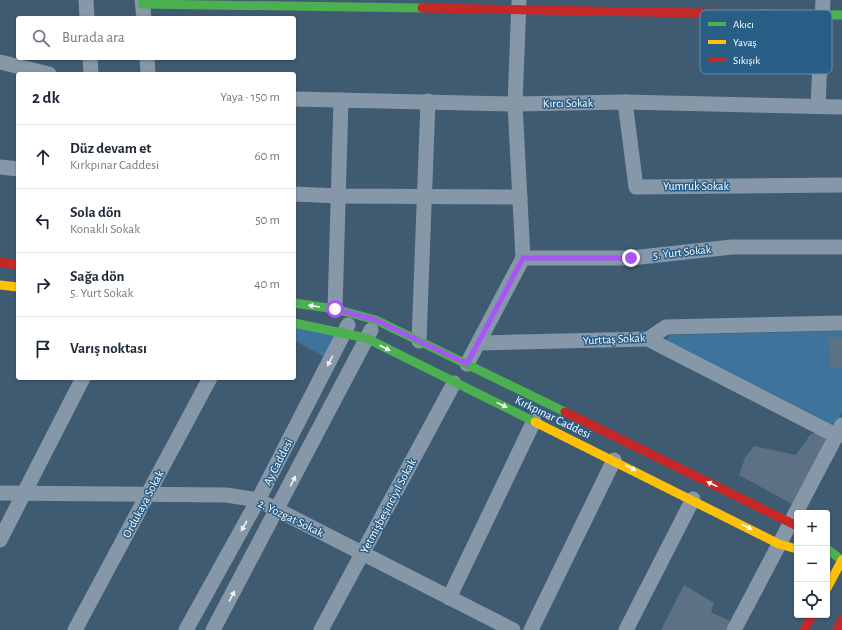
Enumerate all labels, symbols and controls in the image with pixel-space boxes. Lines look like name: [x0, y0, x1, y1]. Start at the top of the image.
legend: [700, 10, 832, 74]
search box: [16, 16, 296, 60]
text: Akıcı: [733, 19, 754, 30]
icon: search: [30, 27, 52, 49]
text: Burada ara: [62, 30, 125, 45]
text: Yavaş: [733, 37, 757, 48]
text: Sıkışık: [733, 55, 760, 66]
text: 2 dk: [32, 89, 60, 106]
text: Yaya · 150 m: [220, 91, 280, 104]
street label: Kırcı Sokak: [543, 97, 594, 109]
text: Düz devam et: [70, 141, 151, 156]
icon: ahead: [32, 146, 54, 168]
text: 60 m: [254, 150, 280, 163]
text: Kırkpınar Caddesi: [70, 159, 159, 172]
street label: Yumruk Sokak: [663, 180, 730, 192]
text: Sola dön: [70, 205, 121, 220]
icon: left: [32, 210, 54, 232]
text: 50 m: [255, 214, 280, 227]
text: Konaklı Sokak: [70, 223, 140, 236]
street label: 5. Yurt Sokak: [652, 243, 712, 261]
route end: [622, 249, 640, 267]
text: Sağa dön: [70, 269, 124, 284]
icon: right: [32, 274, 54, 296]
text: 40 m: [254, 278, 280, 291]
text: 5. Yurt Sokak: [70, 287, 133, 300]
route start: [326, 300, 344, 318]
one-way arrow: [308, 303, 320, 309]
street label: Yurttaş Sokak: [582, 331, 646, 347]
icon: arrive: [32, 338, 54, 360]
text: Varış noktası: [70, 341, 147, 356]
one-way arrow: [379, 344, 391, 351]
one-way arrow: [327, 355, 333, 366]
street label: Kırkpınar Caddesi: [513, 394, 593, 440]
one-way arrow: [496, 402, 507, 409]
street label: Ay Caddesi: [261, 437, 296, 488]
street label: Yetmişbeşinciyıl Sokak: [358, 456, 419, 556]
one-way arrow: [625, 465, 637, 471]
street label: Ordukaya Sokak: [120, 468, 167, 540]
one-way arrow: [289, 475, 296, 486]
one-way arrow: [707, 481, 718, 487]
street label: 2. Yozgat Sokak: [256, 497, 326, 539]
map controls: [794, 510, 830, 618]
button: +: [794, 510, 830, 546]
one-way arrow: [241, 520, 248, 531]
one-way arrow: [741, 524, 753, 531]
button: −: [794, 546, 830, 582]
button: locate: [794, 582, 830, 618]
one-way arrow: [228, 590, 235, 601]

